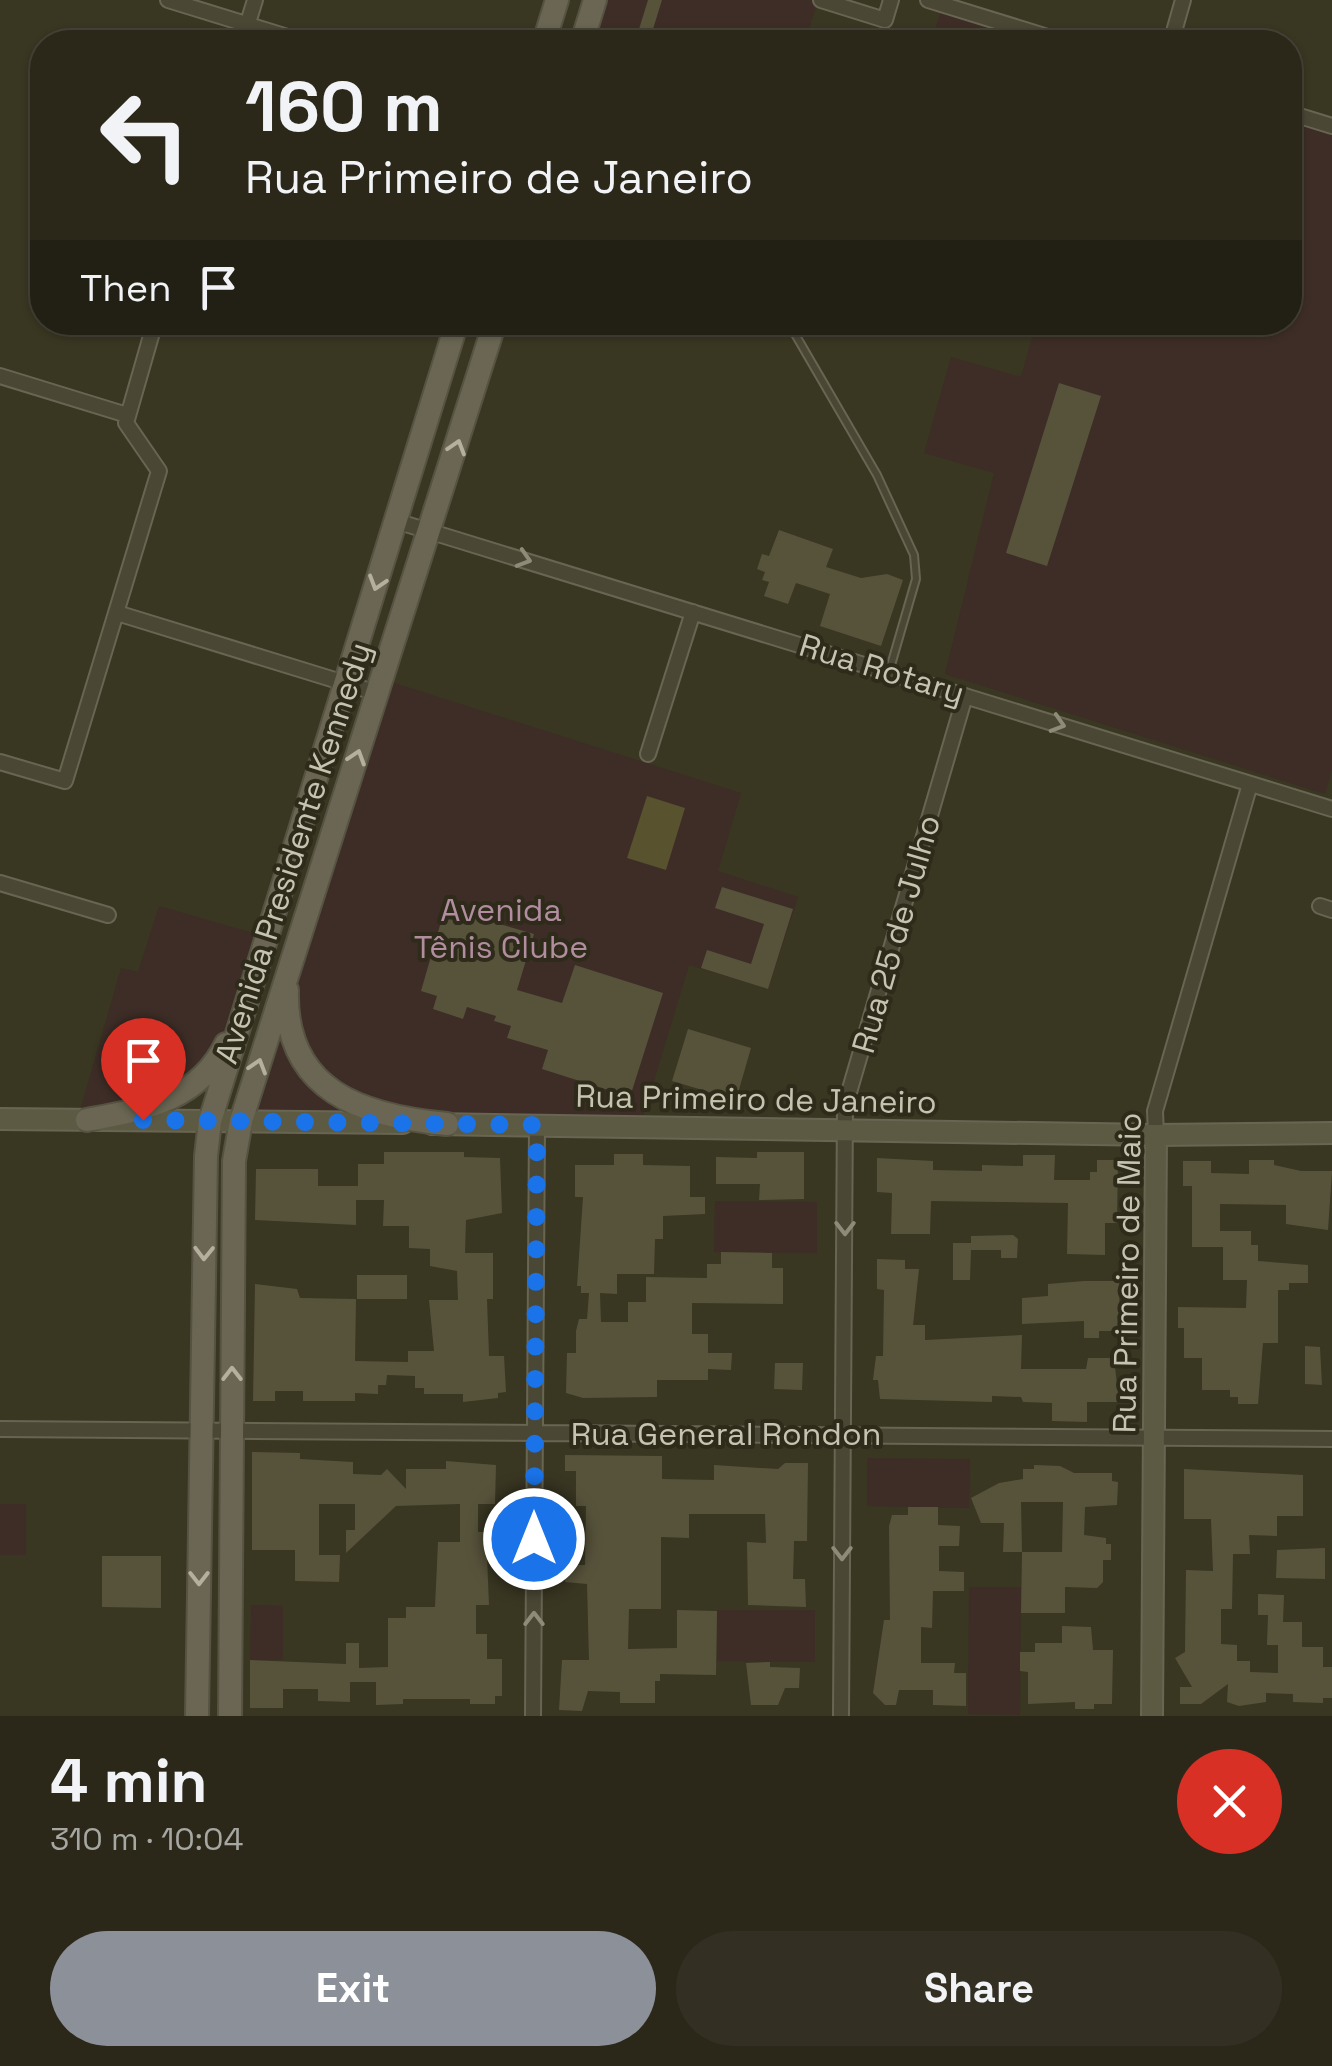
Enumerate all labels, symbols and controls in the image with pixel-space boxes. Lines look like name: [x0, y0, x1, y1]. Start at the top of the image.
text: 160 m: [245, 62, 443, 151]
icon: left: [80, 70, 210, 200]
text: Rua Primeiro de Janeiro: [245, 149, 753, 206]
icon: arrive: [191, 260, 246, 315]
text: Then: [80, 264, 171, 312]
one-way arrow: [445, 440, 465, 457]
one-way arrow: [515, 547, 532, 568]
one-way arrow: [368, 574, 389, 591]
street label: Rua Rotary: [795, 625, 969, 713]
street label: Avenida Presidente Kennedy: [206, 637, 380, 1069]
one-way arrow: [1049, 713, 1066, 733]
one-way arrow: [345, 749, 365, 766]
street label: Rua 25 de Julho: [843, 810, 949, 1058]
park label: Avenida Tênis Clube: [414, 890, 588, 967]
pin: [101, 1018, 186, 1121]
icon: arrive: [116, 1033, 171, 1088]
one-way arrow: [246, 1058, 267, 1075]
street label: Rua Primeiro de Janeiro: [575, 1076, 937, 1122]
street label: Rua Primeiro de Maio: [1104, 1112, 1150, 1434]
one-way arrow: [834, 1220, 856, 1236]
one-way arrow: [193, 1246, 214, 1262]
one-way arrow: [222, 1365, 243, 1381]
street label: Rua General Rondon: [571, 1414, 881, 1454]
position arrow: [482, 1487, 586, 1591]
one-way arrow: [831, 1546, 853, 1561]
one-way arrow: [188, 1571, 209, 1587]
one-way arrow: [523, 1610, 545, 1626]
text: 4 min: [50, 1743, 208, 1820]
button: close: [1177, 1749, 1282, 1854]
text: 310 m · 10:04: [50, 1819, 243, 1859]
button: Exit: [50, 1931, 656, 2046]
button: Share: [676, 1931, 1282, 2046]

